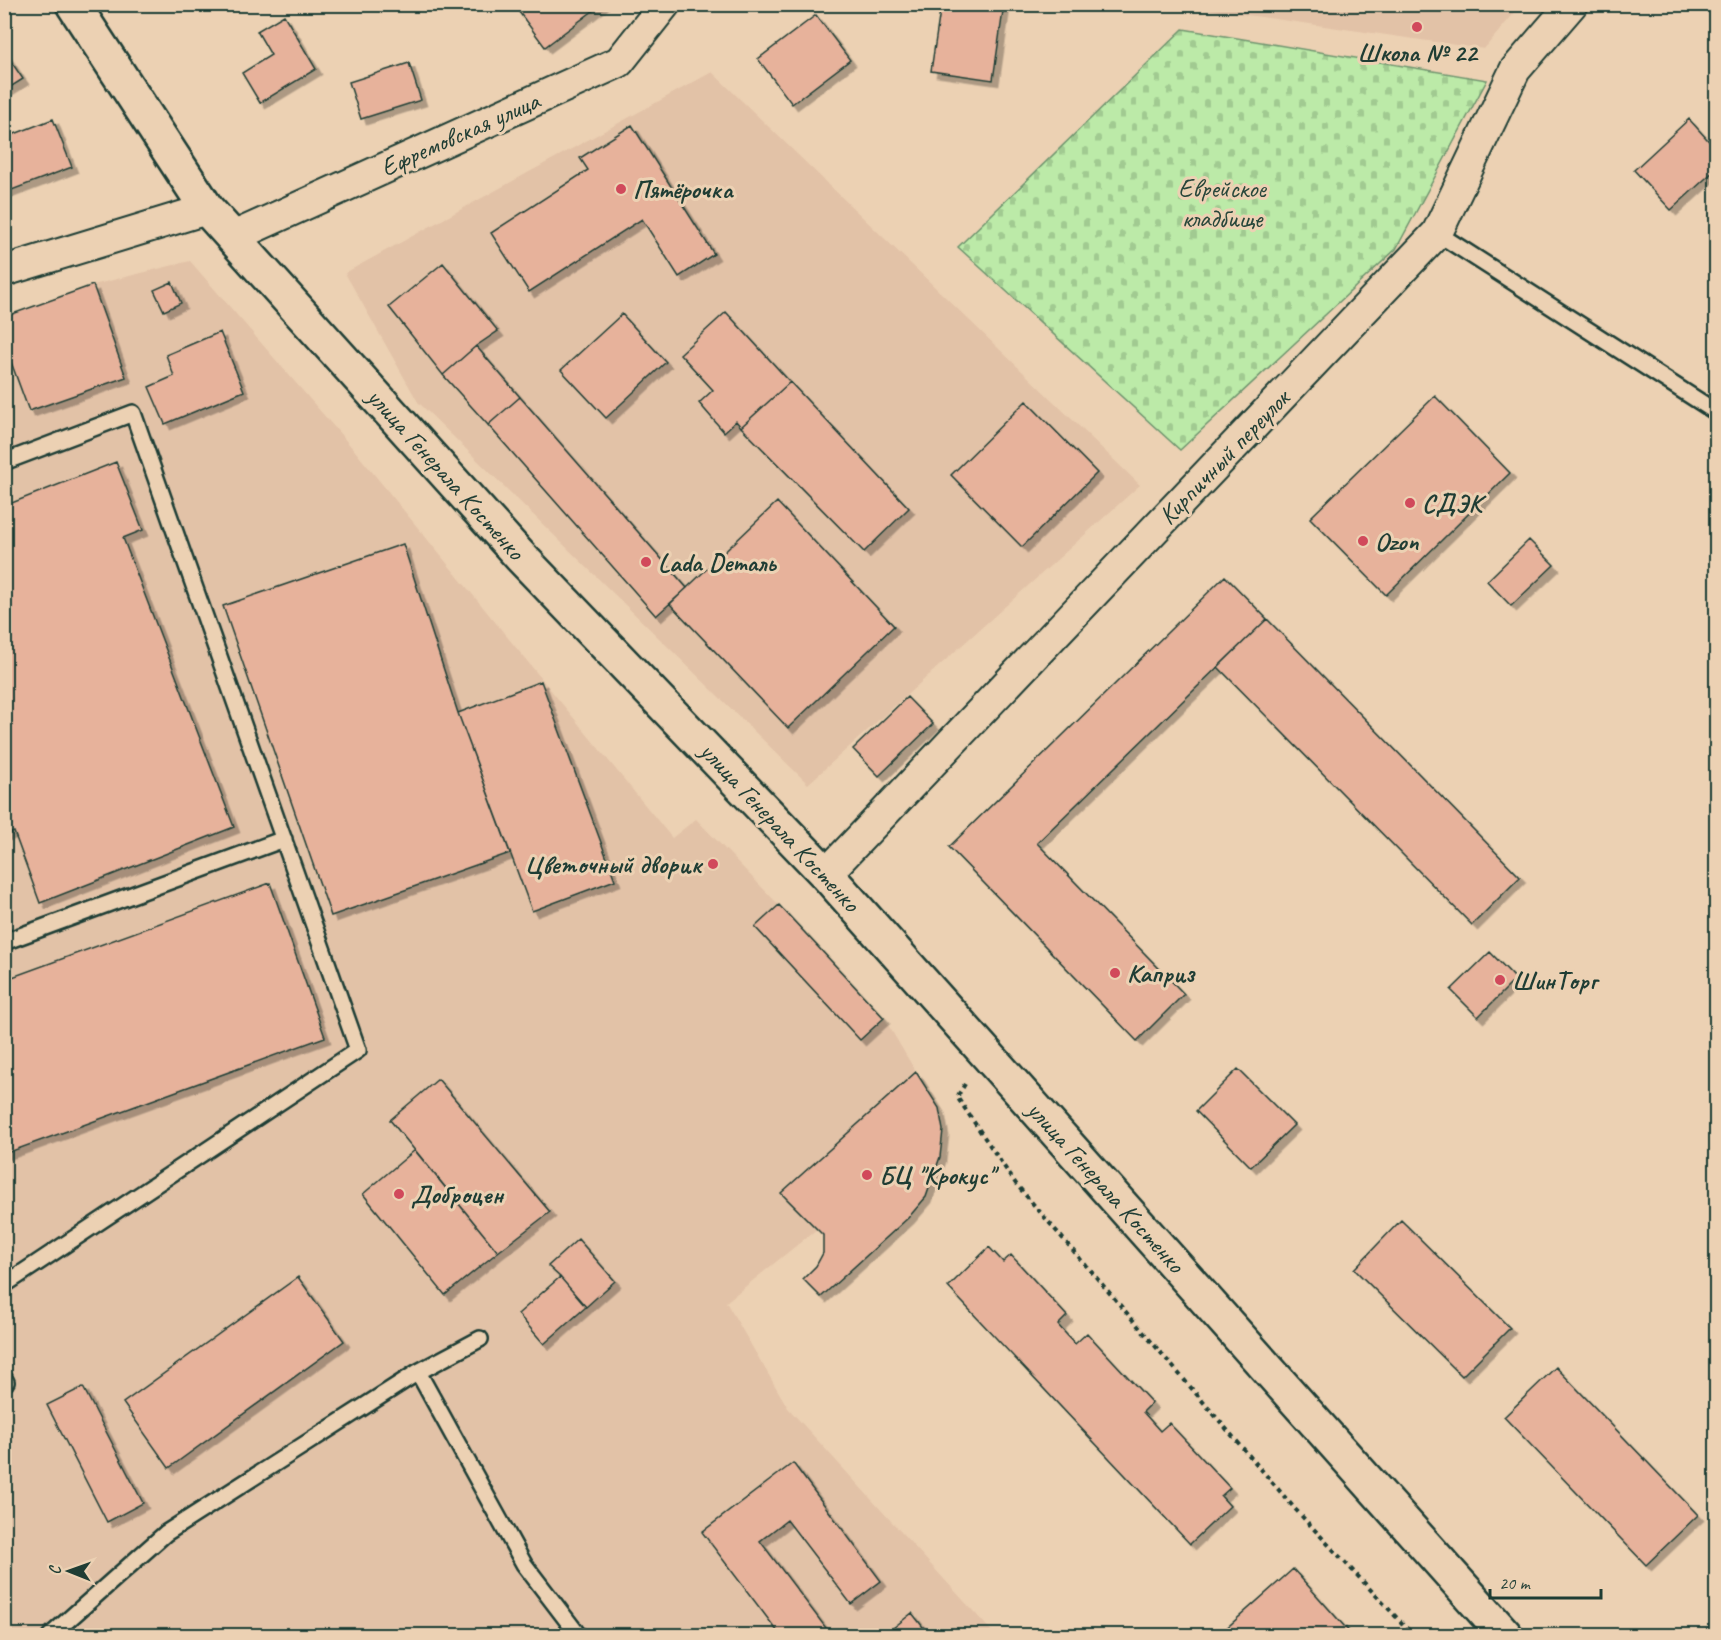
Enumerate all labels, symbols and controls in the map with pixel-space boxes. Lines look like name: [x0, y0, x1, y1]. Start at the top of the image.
marker: Школа № 22: [1410, 20, 1424, 34]
place label: Школа № 22: [1357, 36, 1479, 69]
street label: Ефремовская улица: [375, 84, 546, 184]
park label: Еврейское кладбище: [1178, 172, 1267, 235]
place label: Пятёрочка: [633, 173, 734, 206]
marker: Пятёрочка: [614, 182, 628, 196]
street label: улица Генерала Костенко: [359, 379, 533, 568]
street label: Кирпичный переулок: [1151, 381, 1298, 531]
place label: СДЭК: [1422, 487, 1487, 520]
marker: СДЭК: [1403, 496, 1417, 510]
place label: Ozon: [1375, 525, 1420, 558]
marker: Ozon: [1356, 534, 1370, 548]
place label: Lada Dеталь: [658, 546, 778, 579]
marker: Lada Dеталь: [639, 555, 653, 569]
street label: улица Генерала Костенко: [691, 734, 869, 920]
place label: Цветочный дворик: [525, 848, 704, 881]
marker: Цветочный дворик: [706, 857, 720, 871]
place label: Каприз: [1127, 957, 1196, 990]
place label: ШинТорг: [1512, 964, 1600, 997]
marker: Каприз: [1108, 966, 1122, 980]
marker: ШинТорг: [1493, 973, 1507, 987]
street label: улица Генерала Костенко: [1019, 1092, 1193, 1281]
place label: БЦ "Крокус": [879, 1159, 1000, 1192]
marker: БЦ "Крокус": [860, 1168, 874, 1182]
place label: Доброцен: [411, 1178, 505, 1211]
marker: Доброцен: [392, 1187, 406, 1201]
north arrow: [39, 1541, 99, 1601]
scale bar: [1490, 1562, 1601, 1600]
text: С: [45, 1565, 65, 1575]
text: 20 m: [1499, 1572, 1532, 1594]

